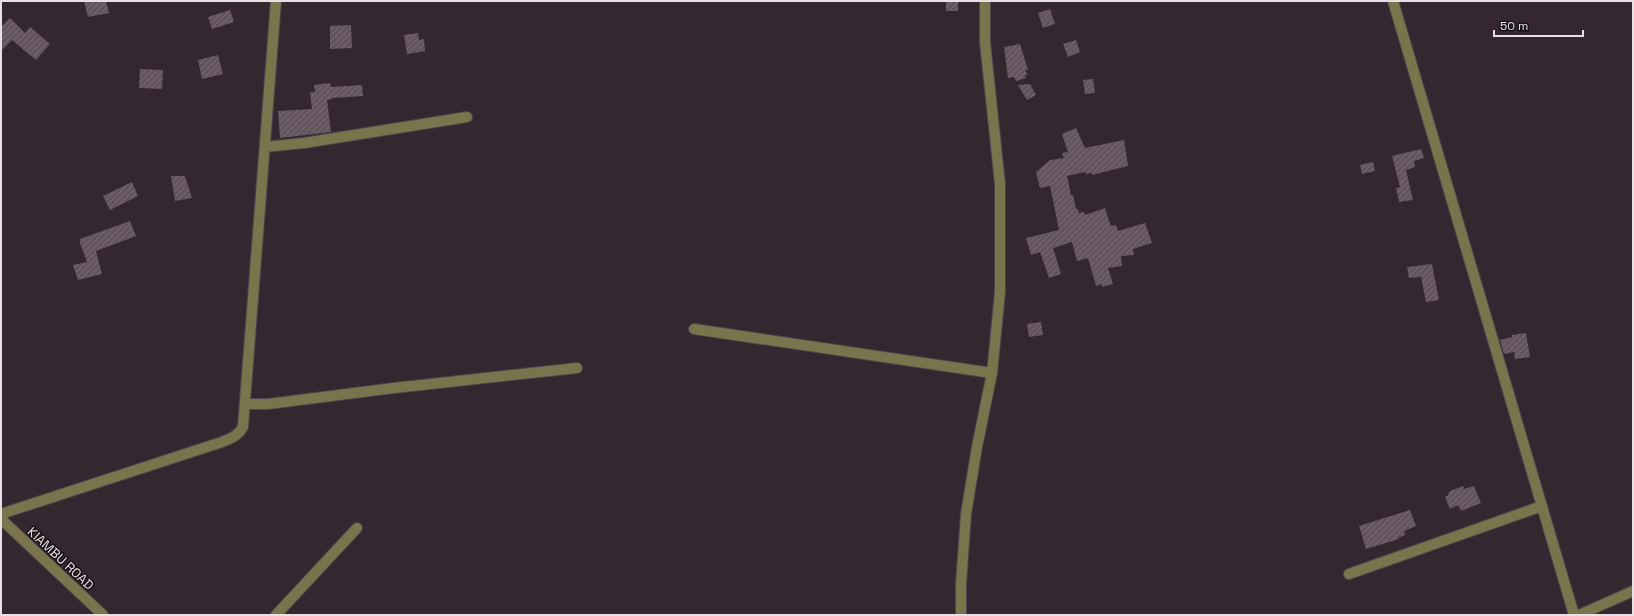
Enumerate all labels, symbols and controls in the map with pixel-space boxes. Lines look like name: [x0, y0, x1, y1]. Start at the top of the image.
scale bar: [1494, 12, 1583, 38]
text: 50 m: [1500, 18, 1528, 34]
street label: KIAMBU ROAD: [24, 523, 97, 593]

